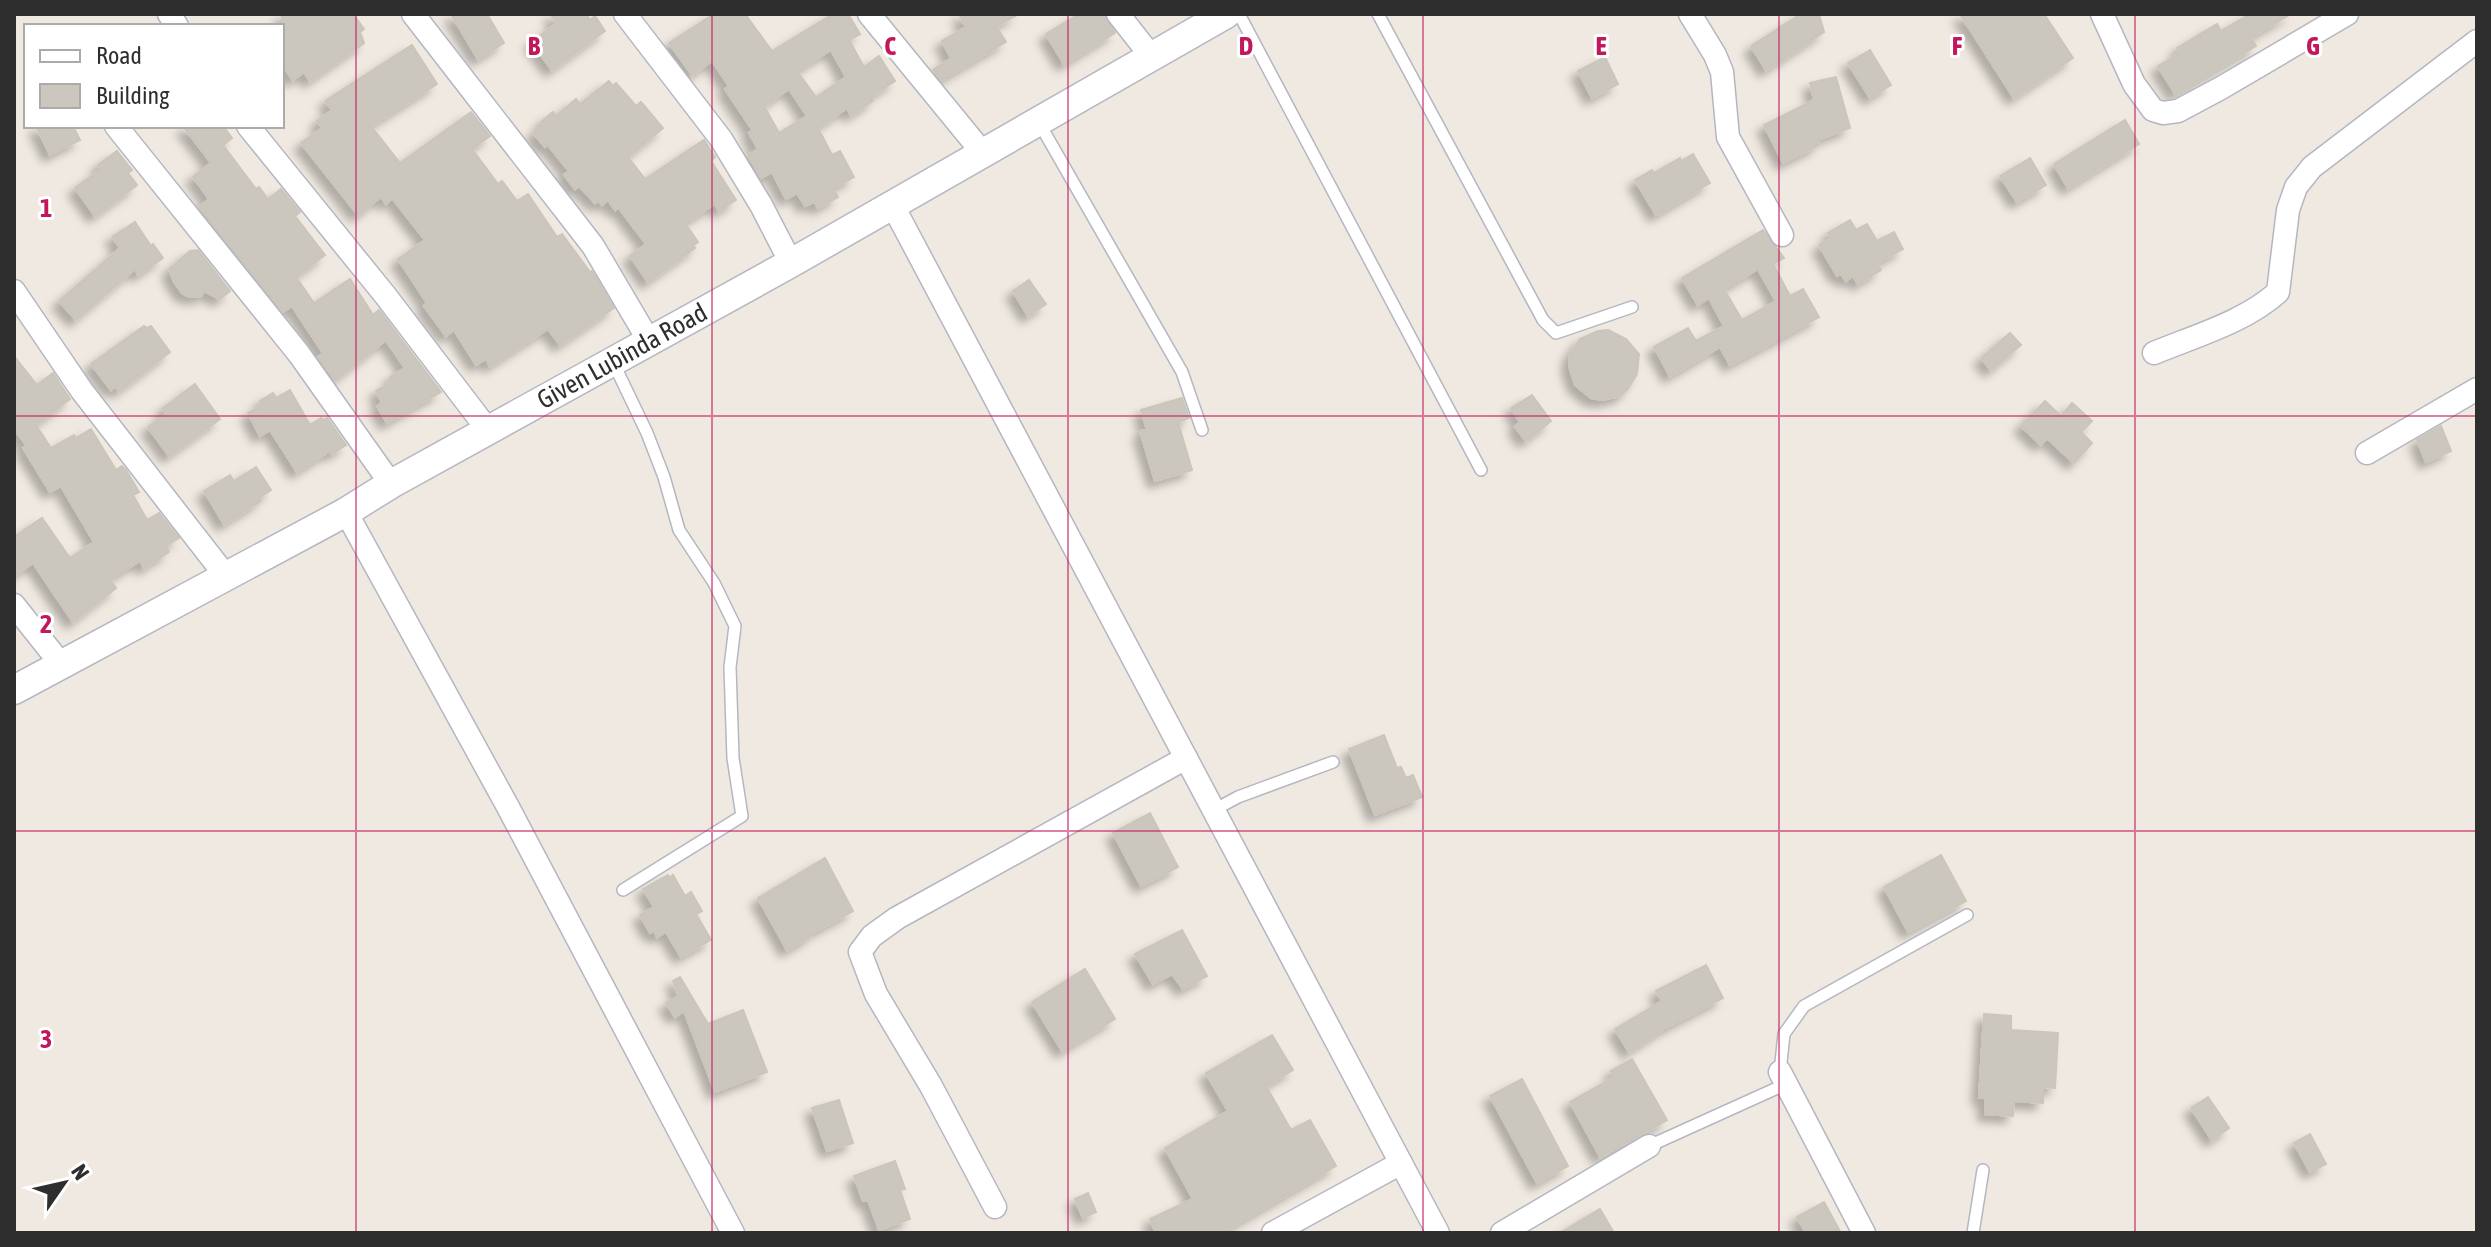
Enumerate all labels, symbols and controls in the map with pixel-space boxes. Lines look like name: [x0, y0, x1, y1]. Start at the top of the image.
legend: [24, 24, 284, 128]
text: B: [528, 31, 541, 61]
text: C: [884, 31, 896, 61]
text: D: [1239, 31, 1253, 61]
text: E: [1595, 31, 1607, 61]
text: F: [1952, 31, 1963, 61]
text: G: [2306, 31, 2320, 61]
text: Road: [96, 42, 142, 69]
text: Building: [96, 82, 170, 109]
text: 1: [40, 193, 52, 223]
street label: Given Lubinda Road: [532, 297, 712, 415]
text: 2: [40, 609, 52, 639]
text: 3: [40, 1024, 52, 1054]
north arrow: [24, 1143, 104, 1223]
text: N: [66, 1159, 95, 1184]

